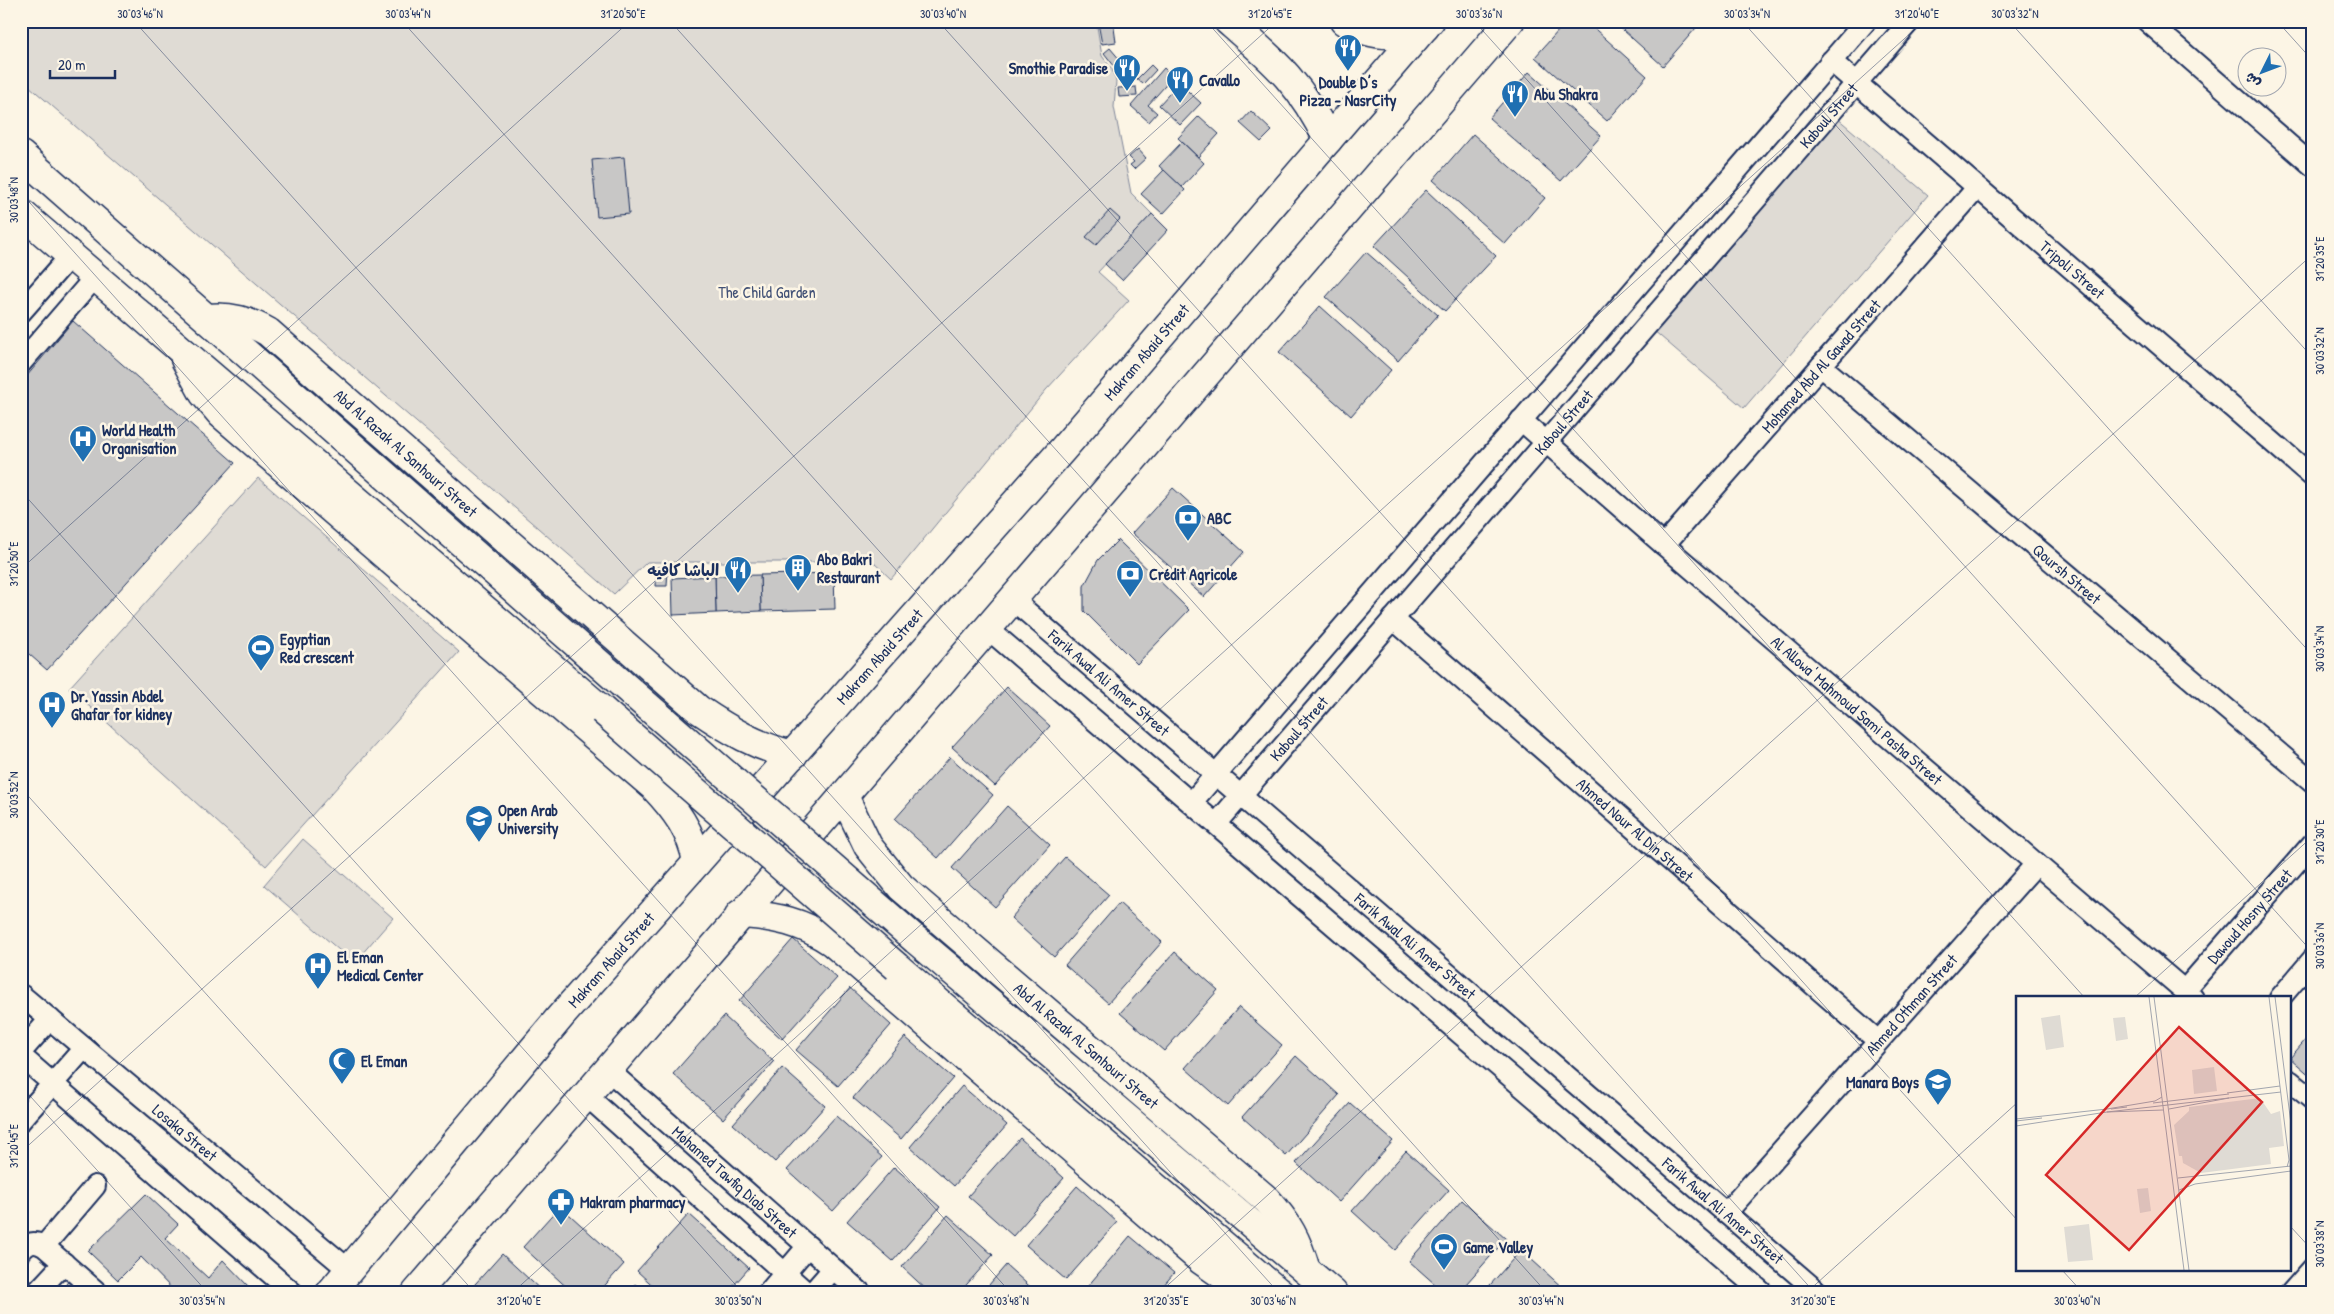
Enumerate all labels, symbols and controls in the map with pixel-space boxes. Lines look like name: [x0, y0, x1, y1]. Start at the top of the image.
text: 30°03'46"N: [117, 5, 163, 22]
text: 30°03'44"N: [385, 5, 431, 22]
text: 31°20'50"E: [601, 5, 646, 22]
text: 30°03'40"N: [920, 5, 966, 22]
text: 31°20'45"E: [1248, 5, 1293, 22]
text: 30°03'36"N: [1456, 5, 1502, 22]
text: 30°03'34"N: [1724, 5, 1770, 22]
text: 31°20'40"E: [1895, 5, 1940, 22]
text: 30°03'32"N: [1991, 5, 2039, 22]
restaurant icon: Double D’s Pizza - NasrCity: [1333, 33, 1363, 72]
scale bar: [50, 48, 115, 80]
north arrow: [2236, 48, 2286, 98]
restaurant icon: Smothie Paradise: [1112, 53, 1142, 92]
text: 20 m: [58, 54, 85, 75]
place label: Smothie Paradise: [1009, 57, 1109, 79]
restaurant icon: Cavallo: [1165, 65, 1195, 104]
place label: Cavallo: [1199, 69, 1241, 91]
text: ش: [2240, 69, 2264, 93]
place label: Double D’s Pizza - NasrCity: [1300, 71, 1397, 112]
street label: Kaboul Street: [1794, 78, 1863, 153]
restaurant icon: Abu Shakra: [1500, 79, 1530, 118]
place label: Abu Shakra: [1534, 83, 1599, 105]
text: 30°03'48"N: [5, 177, 22, 223]
street label: Tripoli Street: [2035, 235, 2110, 304]
text: 31°20'35"E: [2311, 236, 2328, 281]
park label: The Child Garden: [718, 281, 816, 303]
street label: Mohamed Abd Al Gawad Street: [1756, 294, 1886, 438]
street label: Makram Abaid Street: [1099, 298, 1194, 405]
text: 30°03'32"N: [2311, 327, 2328, 375]
street label: Abd Al Razak Al Sanhouri Street: [329, 384, 483, 522]
street label: Kaboul Street: [1529, 384, 1598, 459]
place label: World Health Organisation: [102, 419, 176, 460]
hospital icon: World Health Organisation: [68, 424, 98, 463]
bank icon: ABC: [1173, 503, 1203, 542]
place label: ABC: [1207, 507, 1232, 529]
street label: Qoursh Street: [2028, 539, 2106, 610]
text: 31°20'50"E: [5, 541, 22, 586]
place label: Abo Bakri Restaurant: [817, 548, 881, 588]
building icon: Abo Bakri Restaurant: [783, 553, 813, 592]
restaurant icon: الباشا كافيه: [723, 555, 753, 594]
place label: الباشا كافيه: [647, 559, 719, 581]
bank icon: Crédit Agricole: [1115, 559, 1145, 598]
place label: Crédit Agricole: [1149, 563, 1238, 586]
street label: Makram Abaid Street: [831, 603, 928, 709]
street label: Farik Awal Ali Amer Street: [1043, 623, 1175, 741]
text: 30°03'34"N: [2311, 626, 2328, 672]
place label: Egyptian Red crescent: [280, 628, 354, 668]
street label: Al Allowa' Mahmoud Sami Pasha Street: [1767, 631, 1948, 790]
sports icon: Egyptian Red crescent: [246, 633, 276, 672]
place label: Dr. Yassin Abdel Ghafar for kidney: [71, 685, 173, 726]
hospital icon: Dr. Yassin Abdel Ghafar for kidney: [37, 690, 67, 729]
street label: Kaboul Street: [1264, 691, 1333, 766]
text: 30°03'52"N: [5, 772, 22, 818]
street label: Ahmed Nour Al Din Street: [1572, 773, 1699, 887]
place label: Open Arab University: [498, 799, 559, 840]
school or university icon: Open Arab University: [464, 804, 494, 843]
text: 31°20'30"E: [2311, 819, 2328, 865]
street label: Dawoud Hosny Street: [2202, 864, 2297, 968]
street label: Farik Awal Ali Amer Street: [1349, 887, 1481, 1005]
street label: Makram Abaid Street: [563, 907, 660, 1012]
text: 30°03'36"N: [2311, 923, 2328, 969]
place label: El Eman Medical Center: [337, 946, 424, 986]
street label: Ahmed Othman Street: [1860, 949, 1962, 1060]
hospital icon: El Eman Medical Center: [303, 951, 333, 990]
street label: Abd Al Razak Al Sanhouri Street: [1009, 977, 1164, 1114]
inset map: [2016, 996, 2292, 1272]
mosque icon: El Eman: [327, 1046, 357, 1085]
place label: El Eman: [361, 1050, 407, 1072]
school or university icon: Manara Boys: [1923, 1067, 1953, 1106]
place label: Manara Boys: [1846, 1071, 1920, 1094]
street label: Losaka Street: [148, 1099, 223, 1167]
street label: Mohamed Tawfiq Diab Street: [667, 1121, 802, 1243]
text: 31°20'45"E: [5, 1123, 22, 1168]
street label: Farik Awal Ali Amer Street: [1657, 1152, 1789, 1269]
pharmacy icon: Makram pharmacy: [546, 1187, 576, 1226]
place label: Makram pharmacy: [580, 1191, 686, 1214]
text: 30°03'38"N: [2311, 1221, 2328, 1267]
sports icon: Game Valley: [1429, 1232, 1459, 1271]
place label: Game Valley: [1463, 1236, 1533, 1259]
text: 30°03'54"N: [179, 1292, 225, 1309]
text: 31°20'40"E: [497, 1292, 542, 1309]
text: 30°03'50"N: [715, 1292, 761, 1309]
text: 30°03'48"N: [983, 1292, 1029, 1309]
text: 31°20'35"E: [1144, 1292, 1189, 1309]
text: 30°03'46"N: [1250, 1292, 1296, 1309]
text: 30°03'44"N: [1518, 1292, 1564, 1309]
text: 31°20'30"E: [1790, 1292, 1836, 1309]
text: 30°03'40"N: [2054, 1292, 2100, 1309]

